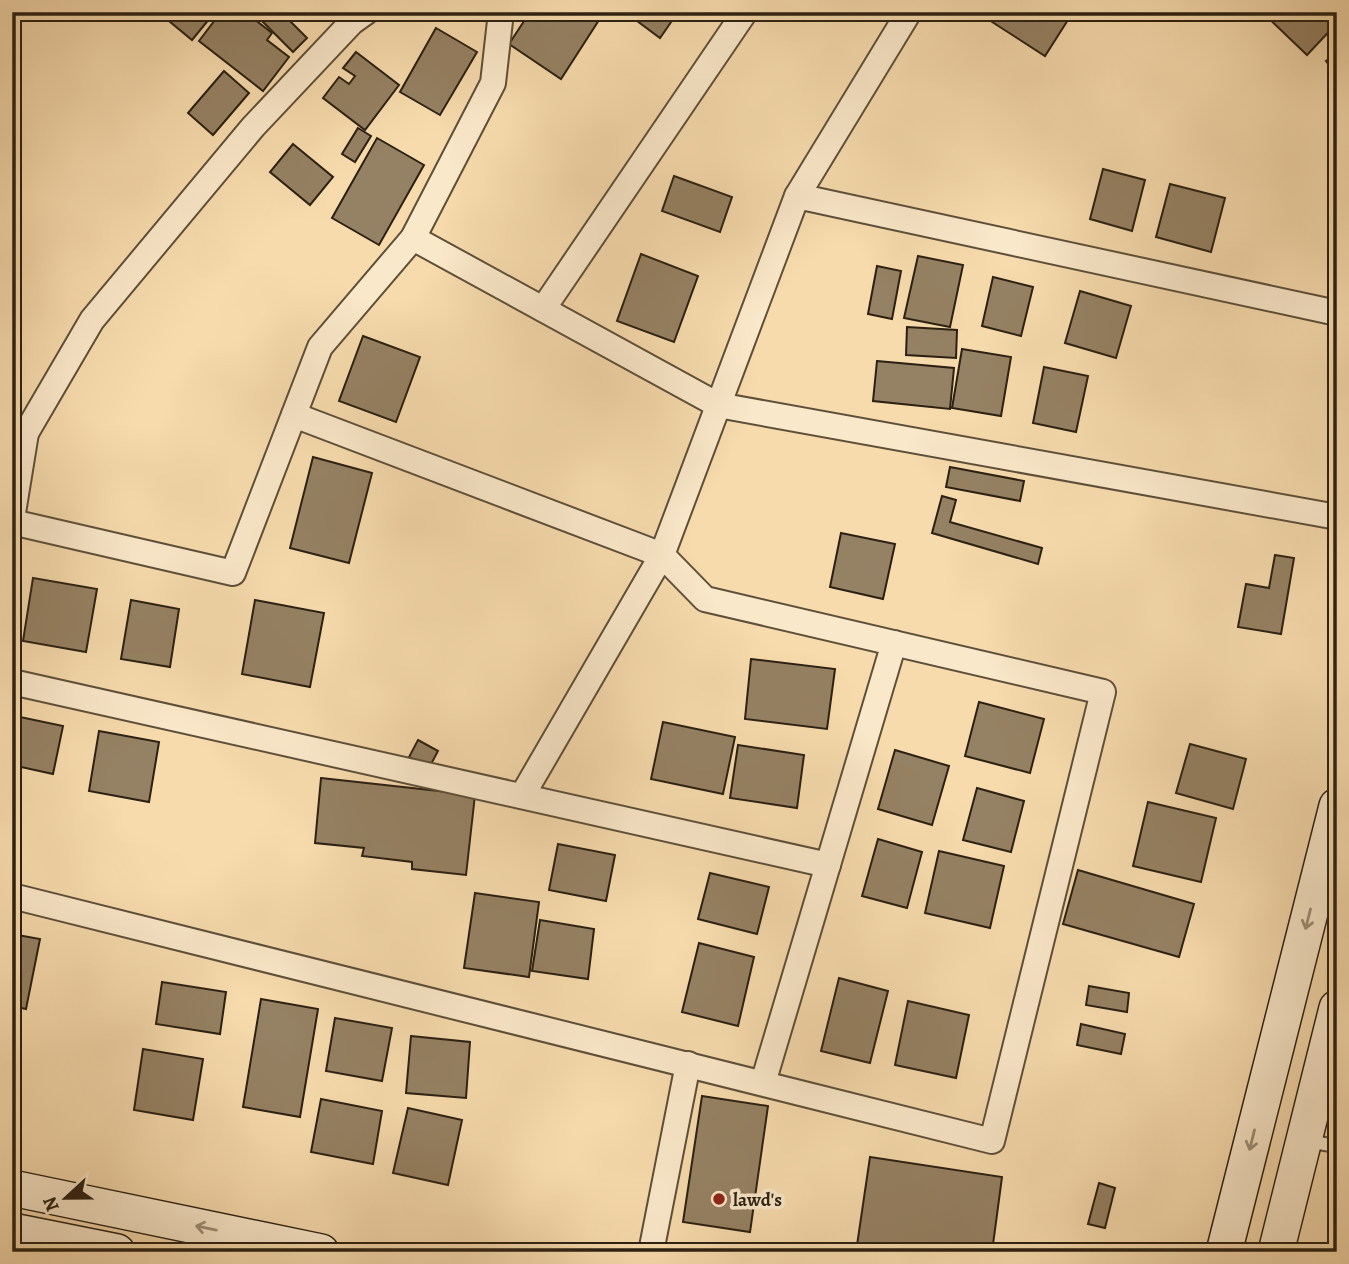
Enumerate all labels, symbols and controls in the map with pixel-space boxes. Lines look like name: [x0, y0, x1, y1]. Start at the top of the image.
one-way arrow: [1301, 907, 1314, 930]
one-way arrow: [1245, 1128, 1258, 1151]
north arrow: [32, 1162, 102, 1232]
place label: lawd's: [733, 1187, 782, 1213]
marker: lawd's: [711, 1191, 727, 1207]
text: N: [36, 1193, 66, 1215]
one-way arrow: [195, 1221, 218, 1235]

